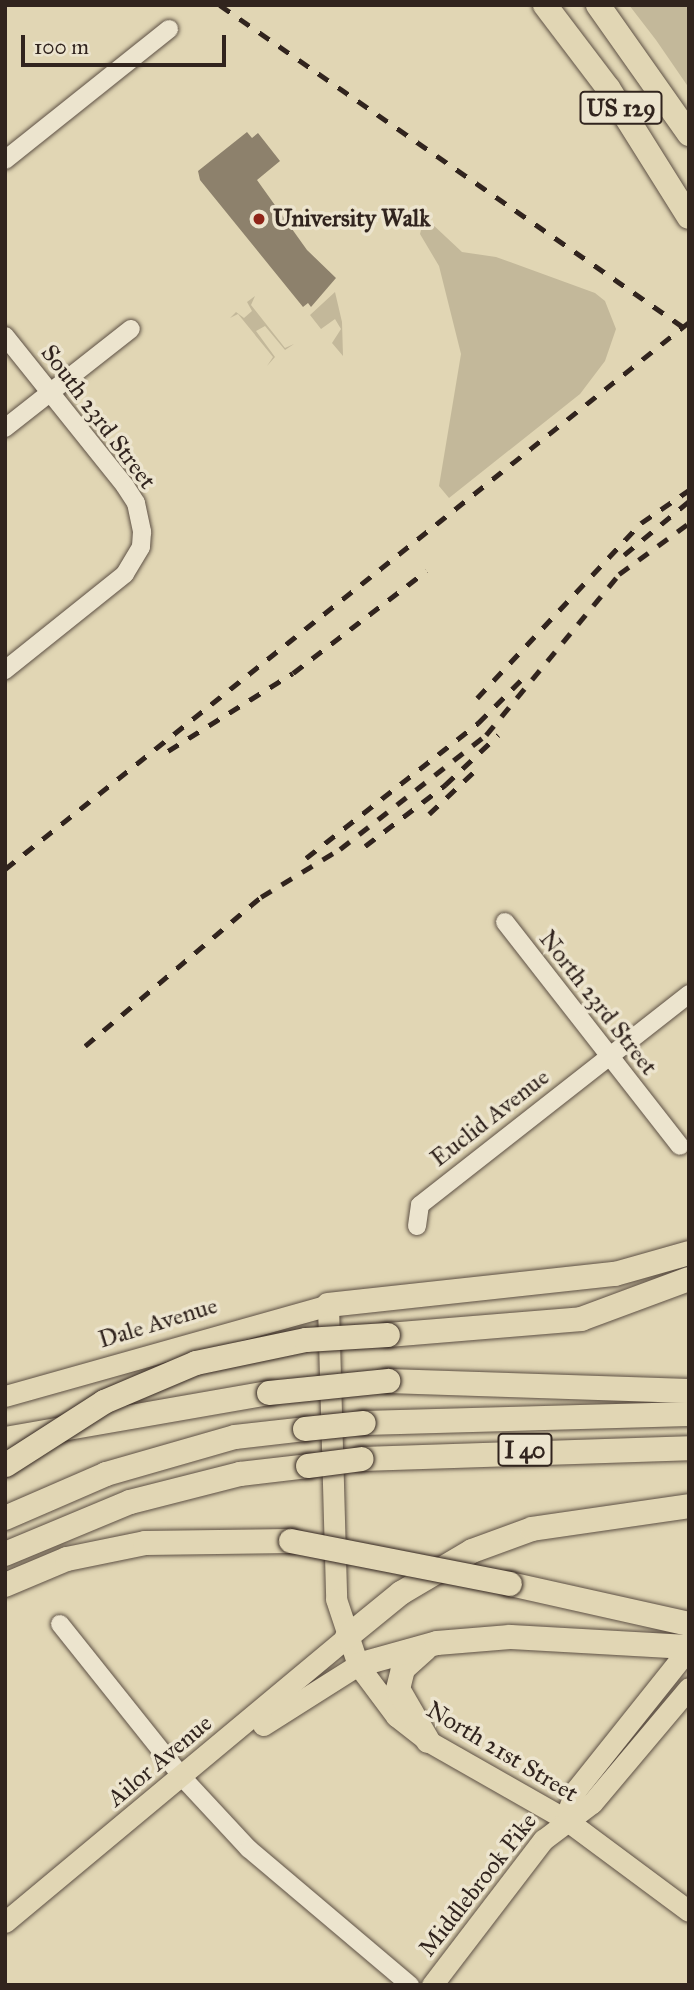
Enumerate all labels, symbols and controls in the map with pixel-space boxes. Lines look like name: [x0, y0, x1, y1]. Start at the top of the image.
scale bar: [24, 21, 229, 65]
text: 100 m: [34, 34, 89, 60]
road number: US 129: [579, 88, 663, 128]
place label: University Walk: [273, 205, 430, 233]
marker: University Walk: [251, 211, 267, 227]
street label: South 23rd Street: [34, 339, 162, 495]
street label: North 23rd Street: [533, 925, 663, 1081]
street label: Euclid Avenue: [425, 1063, 555, 1173]
street label: Dale Avenue: [95, 1291, 221, 1355]
road number: I 40: [497, 1430, 553, 1470]
street label: North 21st Street: [421, 1695, 583, 1809]
street label: Ailor Avenue: [102, 1709, 218, 1813]
street label: Middlebrook Pike: [413, 1808, 543, 1962]

